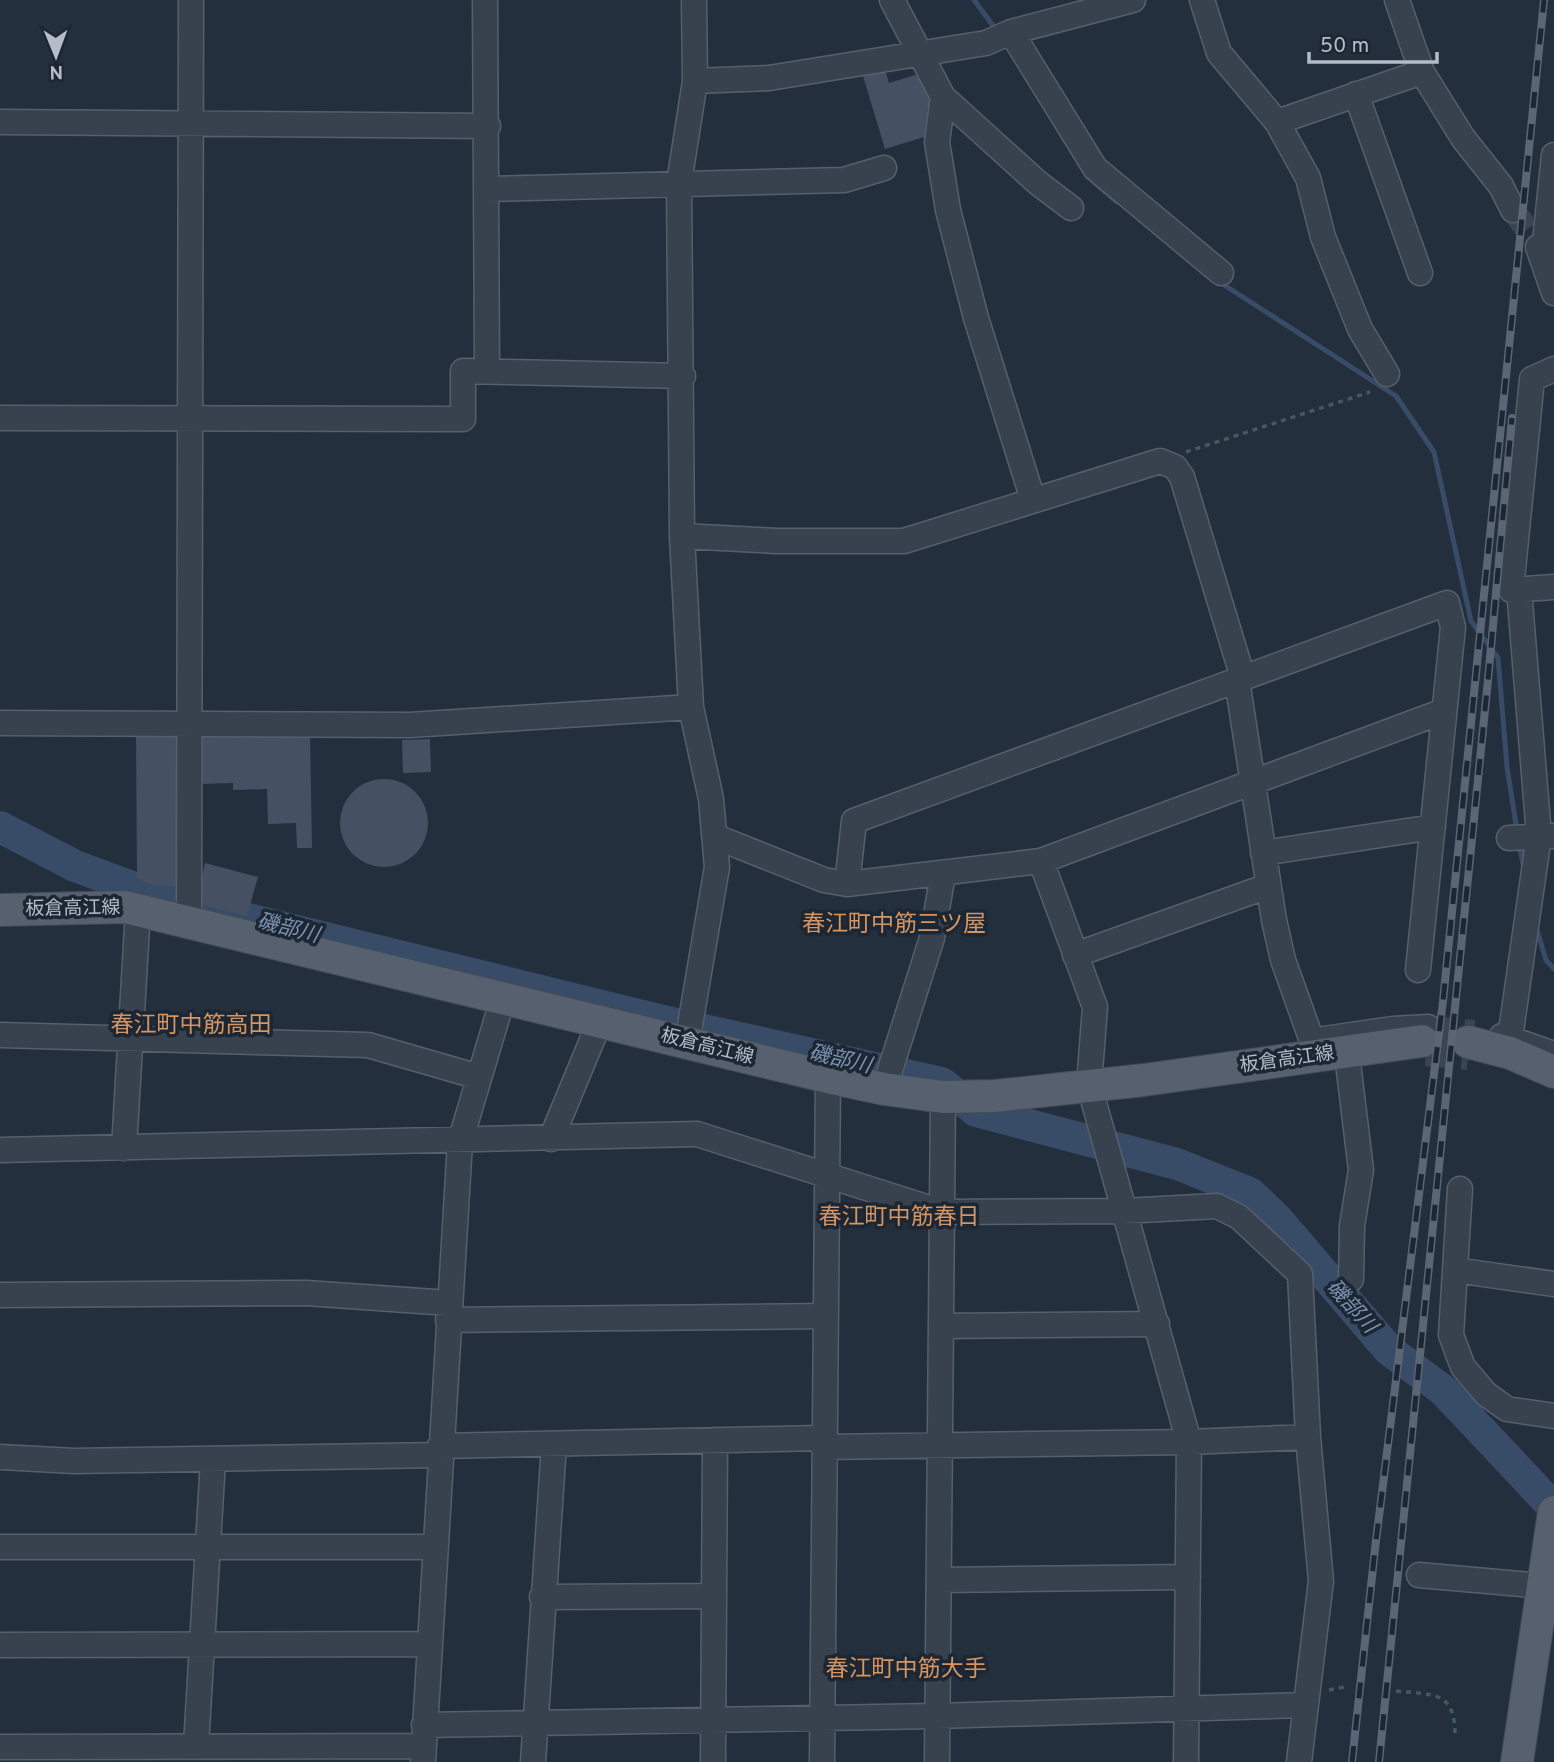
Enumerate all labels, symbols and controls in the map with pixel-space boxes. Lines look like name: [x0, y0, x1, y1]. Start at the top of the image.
north arrow: [21, 21, 91, 91]
scale bar: [1309, 21, 1437, 65]
text: 50 m: [1320, 33, 1369, 60]
text: N: [49, 59, 63, 83]
street label: 板倉高江線: [25, 896, 121, 922]
water label: 磯部川: [254, 908, 324, 950]
district label: 春江町中筋三ツ屋: [802, 911, 986, 940]
district label: 春江町中筋高田: [111, 1012, 272, 1041]
street label: 板倉高江線: [658, 1024, 756, 1070]
water label: 磯部川: [806, 1040, 876, 1081]
street label: 板倉高江線: [1238, 1042, 1336, 1078]
district label: 春江町中筋春日: [819, 1204, 980, 1233]
water label: 磯部川: [1320, 1275, 1383, 1341]
district label: 春江町中筋大手: [826, 1656, 987, 1685]

